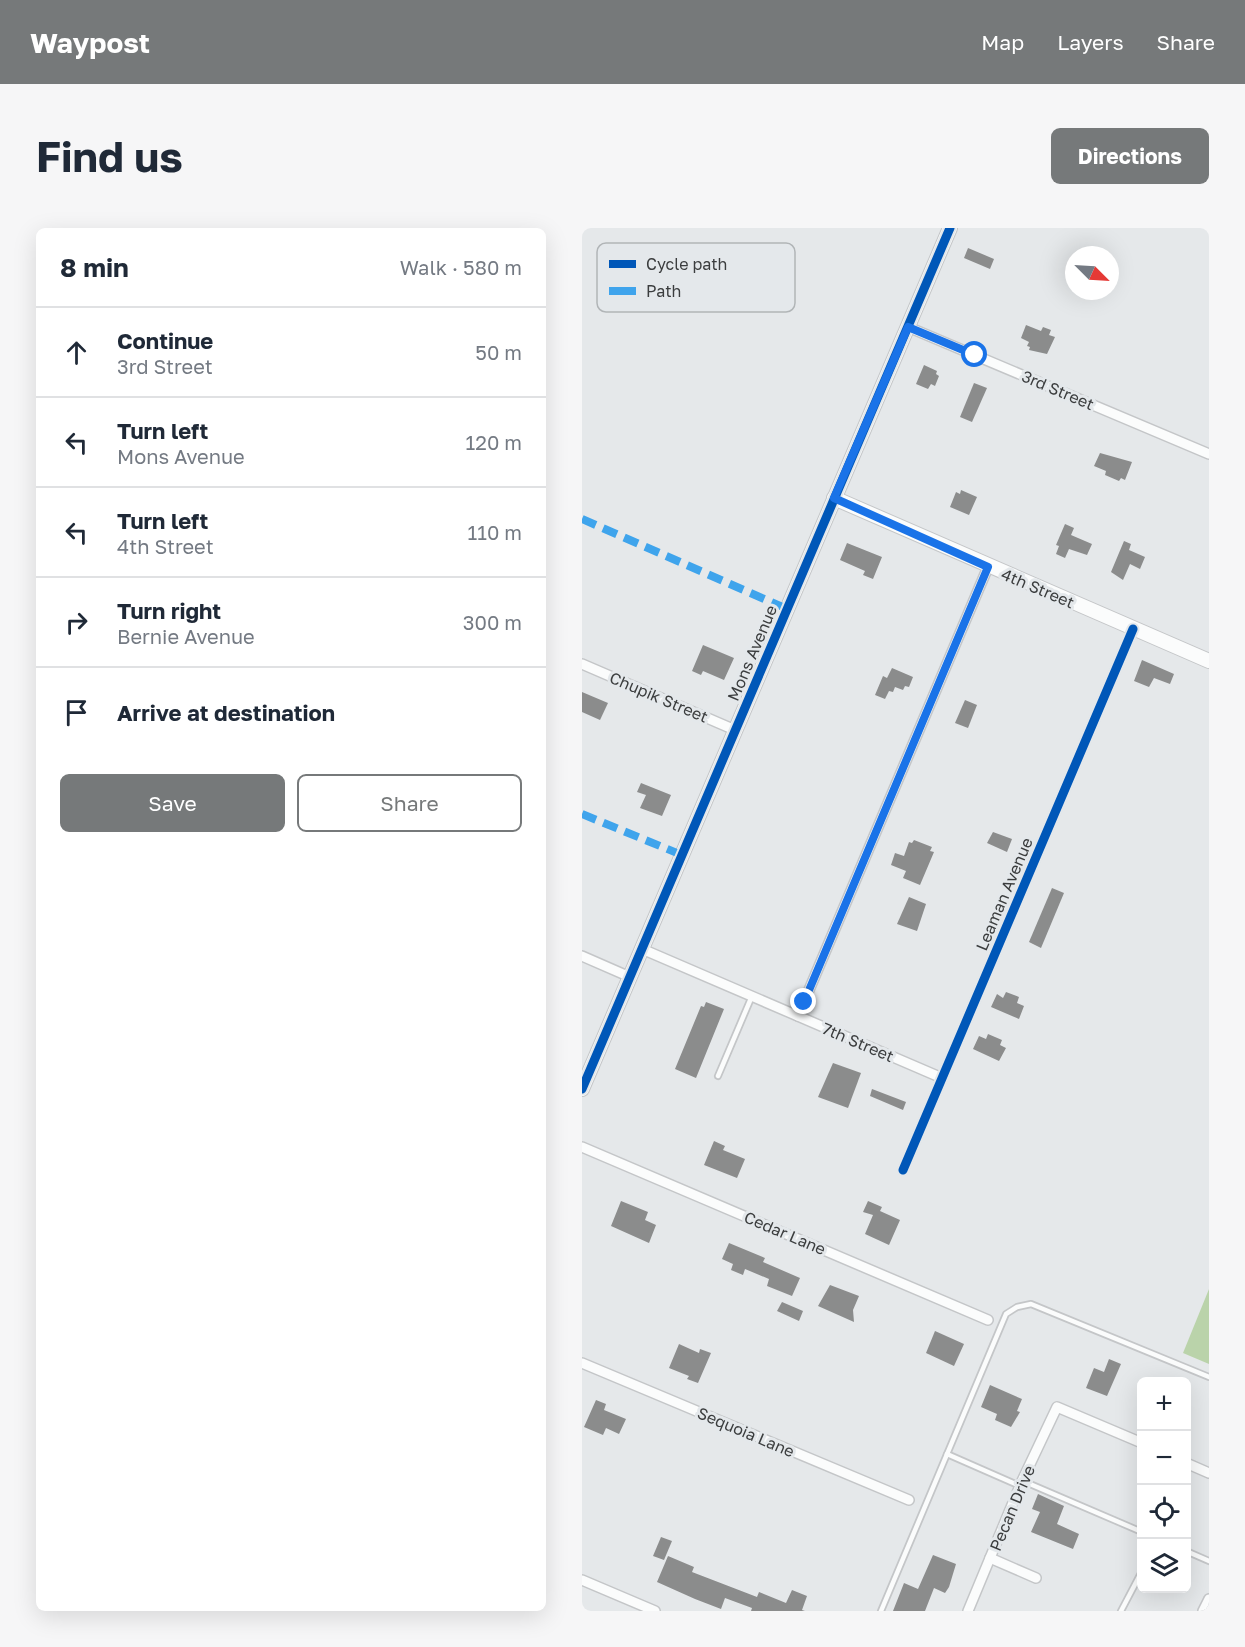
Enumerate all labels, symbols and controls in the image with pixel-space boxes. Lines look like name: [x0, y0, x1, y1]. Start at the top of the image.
text: Waypost: [30, 26, 150, 59]
text: Map: [981, 29, 1024, 55]
text: Layers: [1057, 29, 1124, 55]
text: Share: [1157, 29, 1215, 55]
button: Directions: [1051, 128, 1209, 184]
text: Find us: [36, 131, 183, 181]
legend: [597, 243, 795, 312]
north arrow: [1065, 246, 1119, 300]
text: 8 min: [60, 252, 129, 283]
text: Cycle path: [646, 254, 727, 274]
text: Walk · 580 m: [400, 255, 522, 279]
text: Path: [646, 281, 681, 301]
text: Continue: [117, 327, 213, 354]
icon: ahead: [60, 336, 93, 369]
text: 50 m: [475, 340, 522, 364]
route start: [961, 341, 987, 367]
text: 3rd Street: [117, 354, 213, 378]
street label: 3rd Street: [1019, 366, 1097, 414]
text: Turn left: [117, 417, 208, 444]
icon: left: [60, 426, 93, 459]
text: 120 m: [466, 430, 522, 454]
text: Mons Avenue: [117, 444, 245, 468]
text: Turn left: [117, 507, 208, 534]
icon: left: [60, 516, 93, 549]
text: 110 m: [468, 520, 522, 544]
text: 4th Street: [117, 534, 214, 558]
street label: 4th Street: [998, 564, 1078, 612]
text: Turn right: [117, 597, 221, 624]
street label: Mons Avenue: [723, 602, 781, 704]
icon: right: [60, 606, 93, 639]
text: 300 m: [463, 610, 522, 634]
text: Bernie Avenue: [117, 624, 255, 648]
street label: Chupik Street: [607, 667, 711, 727]
icon: arrive: [60, 696, 93, 729]
text: Arrive at destination: [117, 699, 335, 726]
button: Save: [60, 774, 285, 832]
button: Share: [297, 774, 522, 832]
street label: Leaman Avenue: [971, 834, 1037, 954]
route end: [790, 988, 816, 1014]
street label: 7th Street: [819, 1018, 897, 1066]
street label: Cedar Lane: [741, 1207, 829, 1259]
map controls: [1137, 1377, 1191, 1593]
button: +: [1137, 1377, 1191, 1431]
street label: Sequoia Lane: [694, 1403, 798, 1461]
button: −: [1137, 1431, 1191, 1485]
street label: Pecan Drive: [985, 1462, 1039, 1554]
button: locate: [1137, 1485, 1191, 1539]
button: layers: [1137, 1539, 1191, 1593]

